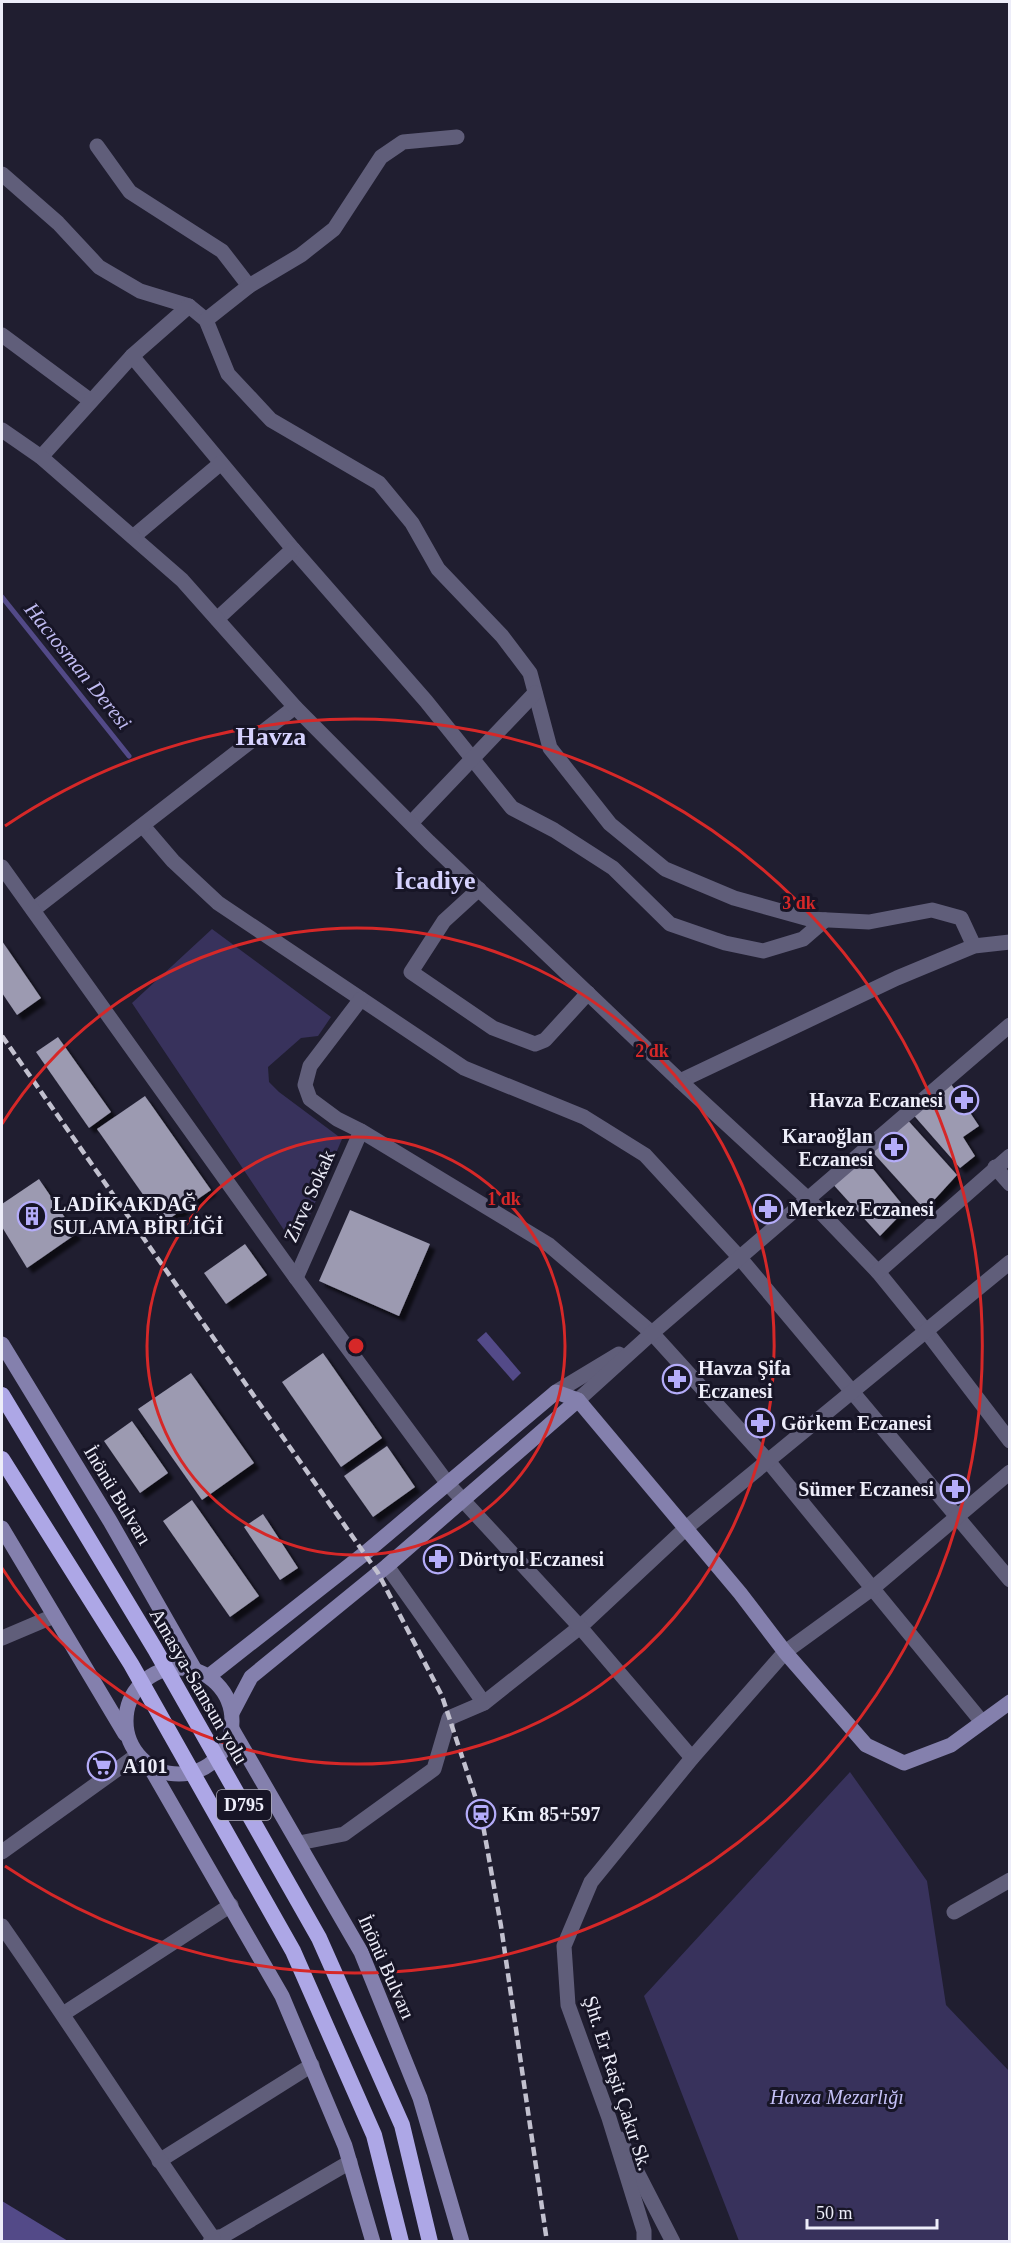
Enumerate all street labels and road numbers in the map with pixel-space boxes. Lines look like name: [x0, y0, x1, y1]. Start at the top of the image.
street label: Zirve Sokak: [279, 1147, 339, 1245]
street label: İnönü Bulvarı: [80, 1441, 156, 1549]
street label: Amasya-Samsun yolu: [145, 1604, 253, 1768]
road number: D795: [217, 1790, 271, 1820]
street label: İnönü Bulvarı: [354, 1912, 420, 2023]
street label: Şht. Er Raşit Çakır Sk.: [578, 1993, 657, 2173]

